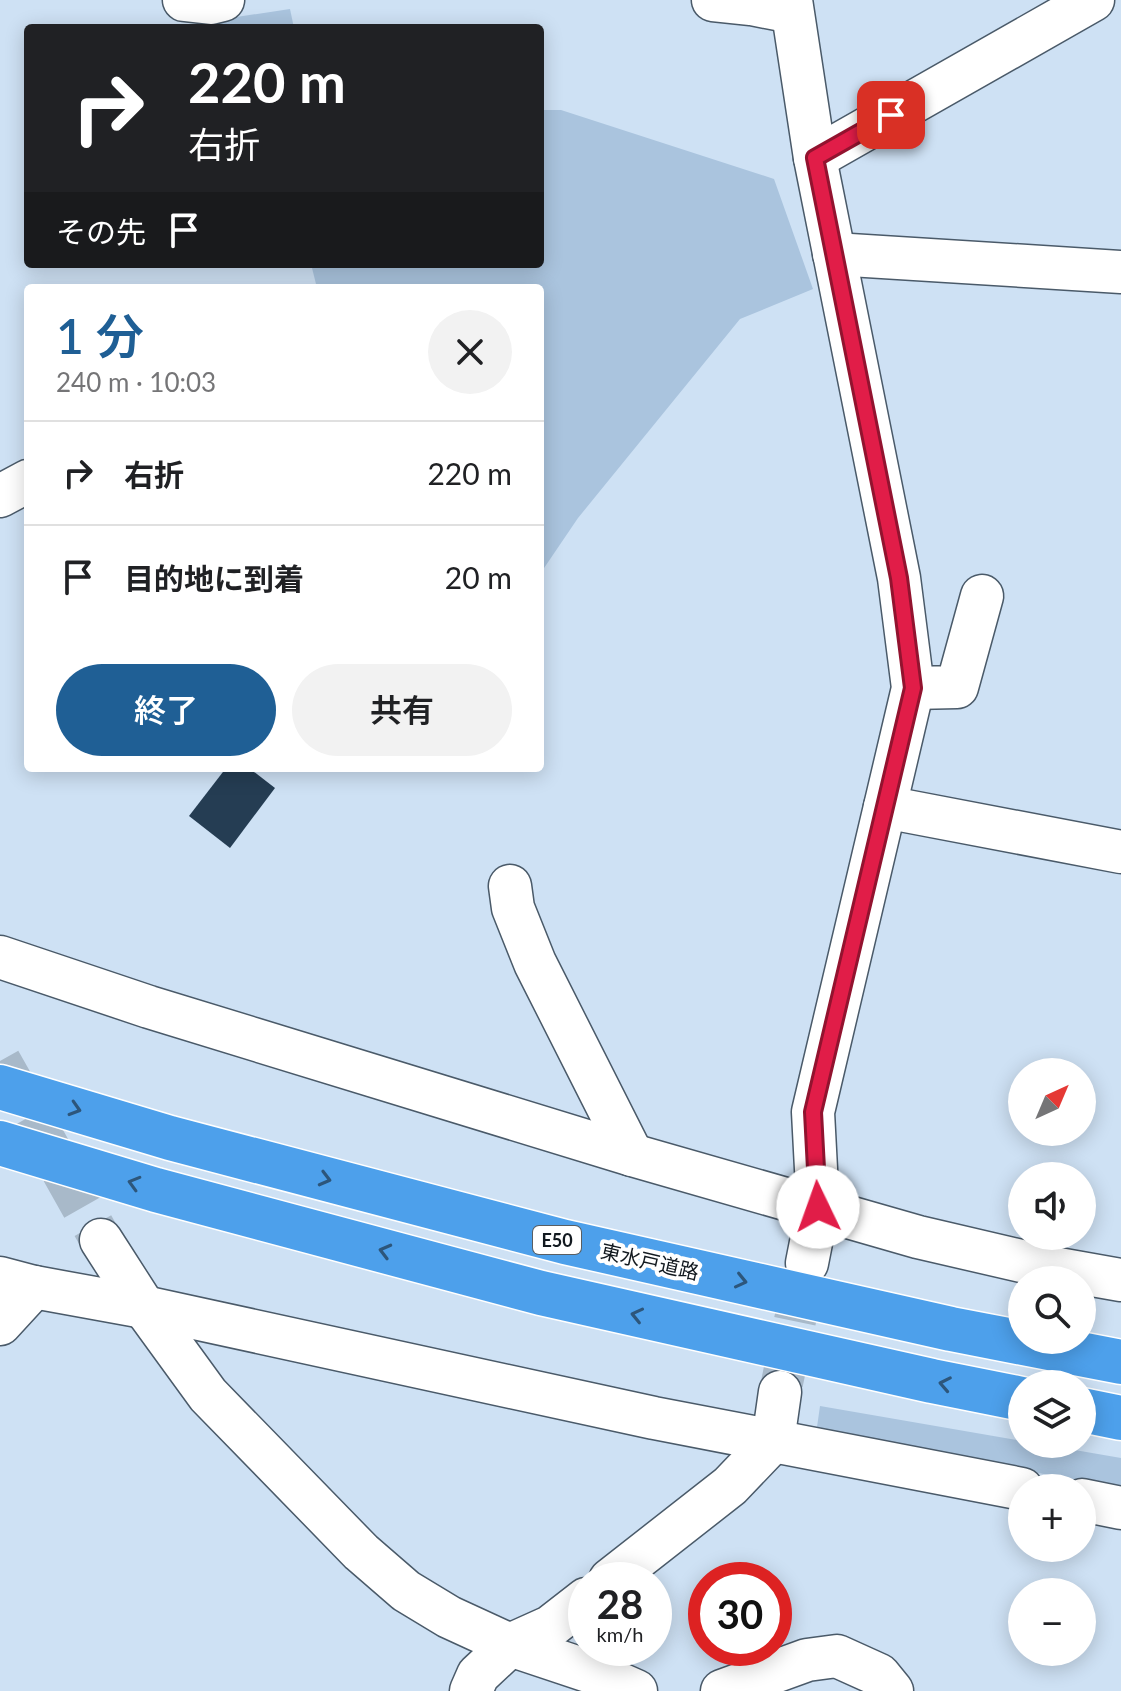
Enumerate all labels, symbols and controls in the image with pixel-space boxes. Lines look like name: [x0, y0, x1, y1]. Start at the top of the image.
text: 220 m: [188, 48, 346, 115]
icon: right: [56, 56, 160, 160]
pin: [857, 81, 925, 149]
icon: arrive: [869, 93, 913, 137]
text: 右折: [188, 122, 260, 166]
icon: arrive: [162, 208, 206, 252]
text: その先: [56, 213, 146, 249]
text: 1 分: [56, 307, 144, 364]
button: close: [428, 310, 512, 394]
text: 240 m · 10:03: [56, 366, 216, 398]
icon: right: [56, 451, 100, 495]
text: 220 m: [427, 455, 512, 491]
text: 右折: [124, 456, 184, 492]
icon: arrive: [56, 555, 100, 599]
text: 20 m: [445, 559, 512, 595]
text: 目的地に到着: [124, 560, 304, 596]
button: 終了: [56, 664, 276, 756]
button: 共有: [292, 664, 512, 756]
north arrow: [1008, 1058, 1096, 1146]
map controls: [1008, 1058, 1096, 1666]
one-way arrow: [67, 1100, 81, 1116]
button: sound: [1008, 1162, 1096, 1250]
position arrow: [776, 1165, 860, 1249]
one-way arrow: [318, 1169, 332, 1186]
one-way arrow: [128, 1176, 142, 1192]
road number: E50: [533, 1226, 581, 1254]
street label: 東水戸道路: [599, 1238, 701, 1284]
one-way arrow: [379, 1244, 393, 1260]
button: search: [1008, 1266, 1096, 1354]
one-way arrow: [733, 1272, 747, 1289]
one-way arrow: [631, 1307, 644, 1324]
button: layers: [1008, 1370, 1096, 1458]
one-way arrow: [939, 1376, 952, 1393]
button: +: [1008, 1474, 1096, 1562]
speed limit sign: 30: [688, 1562, 792, 1666]
button: −: [1008, 1578, 1096, 1666]
text: 28: [597, 1580, 643, 1628]
text: km/h: [597, 1622, 643, 1646]

